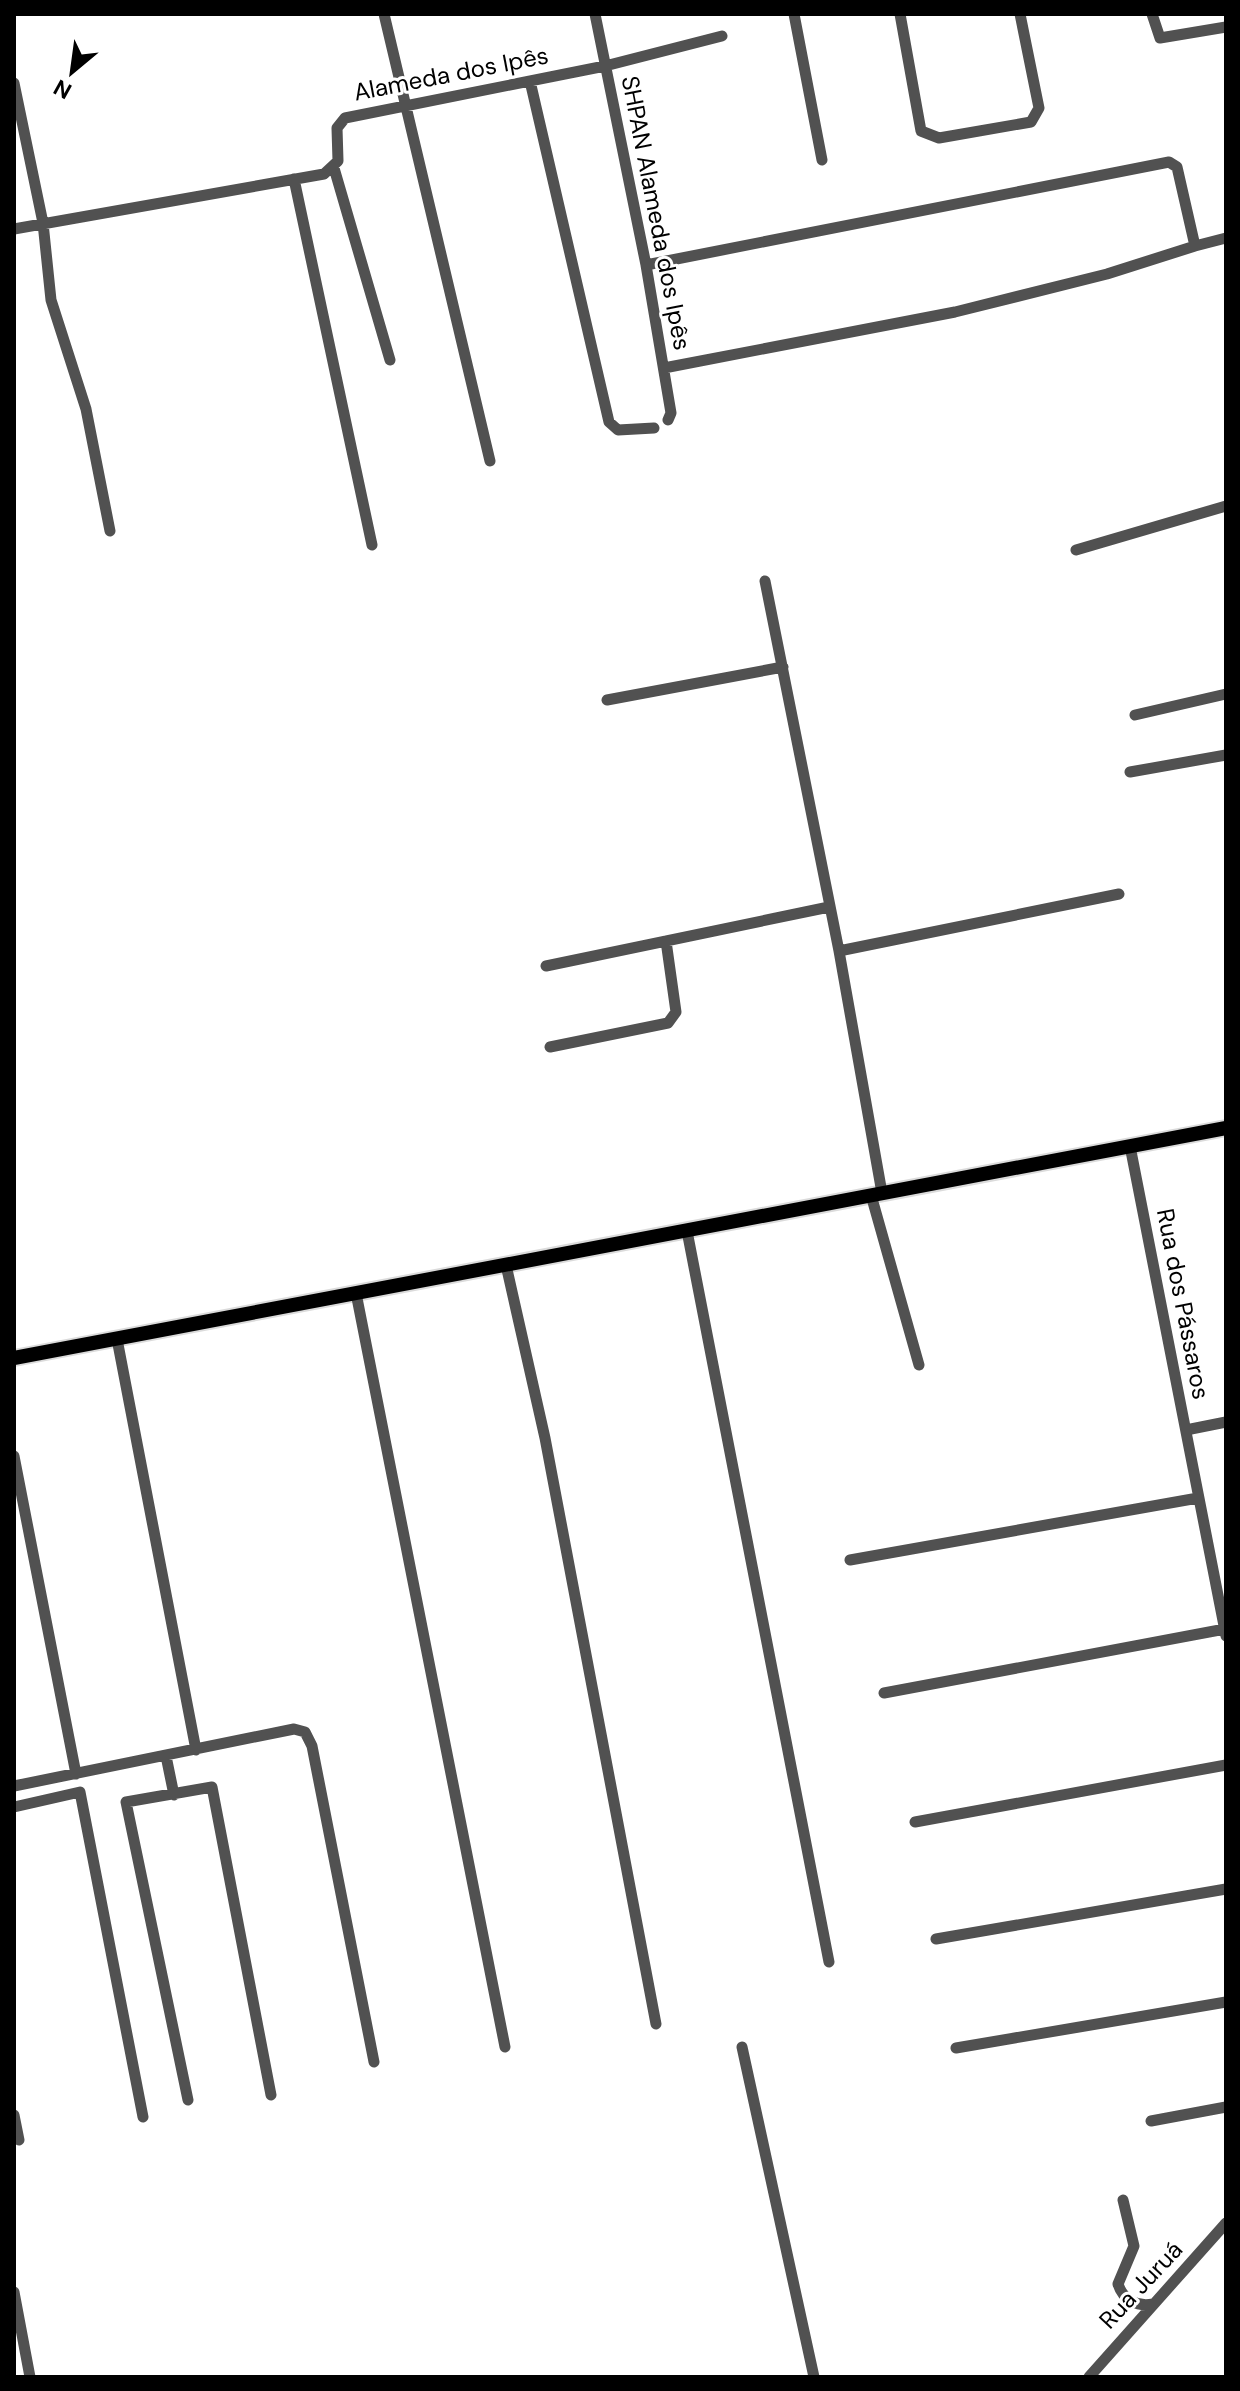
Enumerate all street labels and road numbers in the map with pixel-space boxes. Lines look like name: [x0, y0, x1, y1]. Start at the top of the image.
street label: Alameda dos Ipês: [351, 39, 551, 108]
street label: SHPAN Alameda dos Ipês: [615, 73, 698, 353]
street label: Rua dos Pássaros: [1150, 1206, 1217, 1402]
street label: Rua Juruá: [1092, 2234, 1189, 2335]

